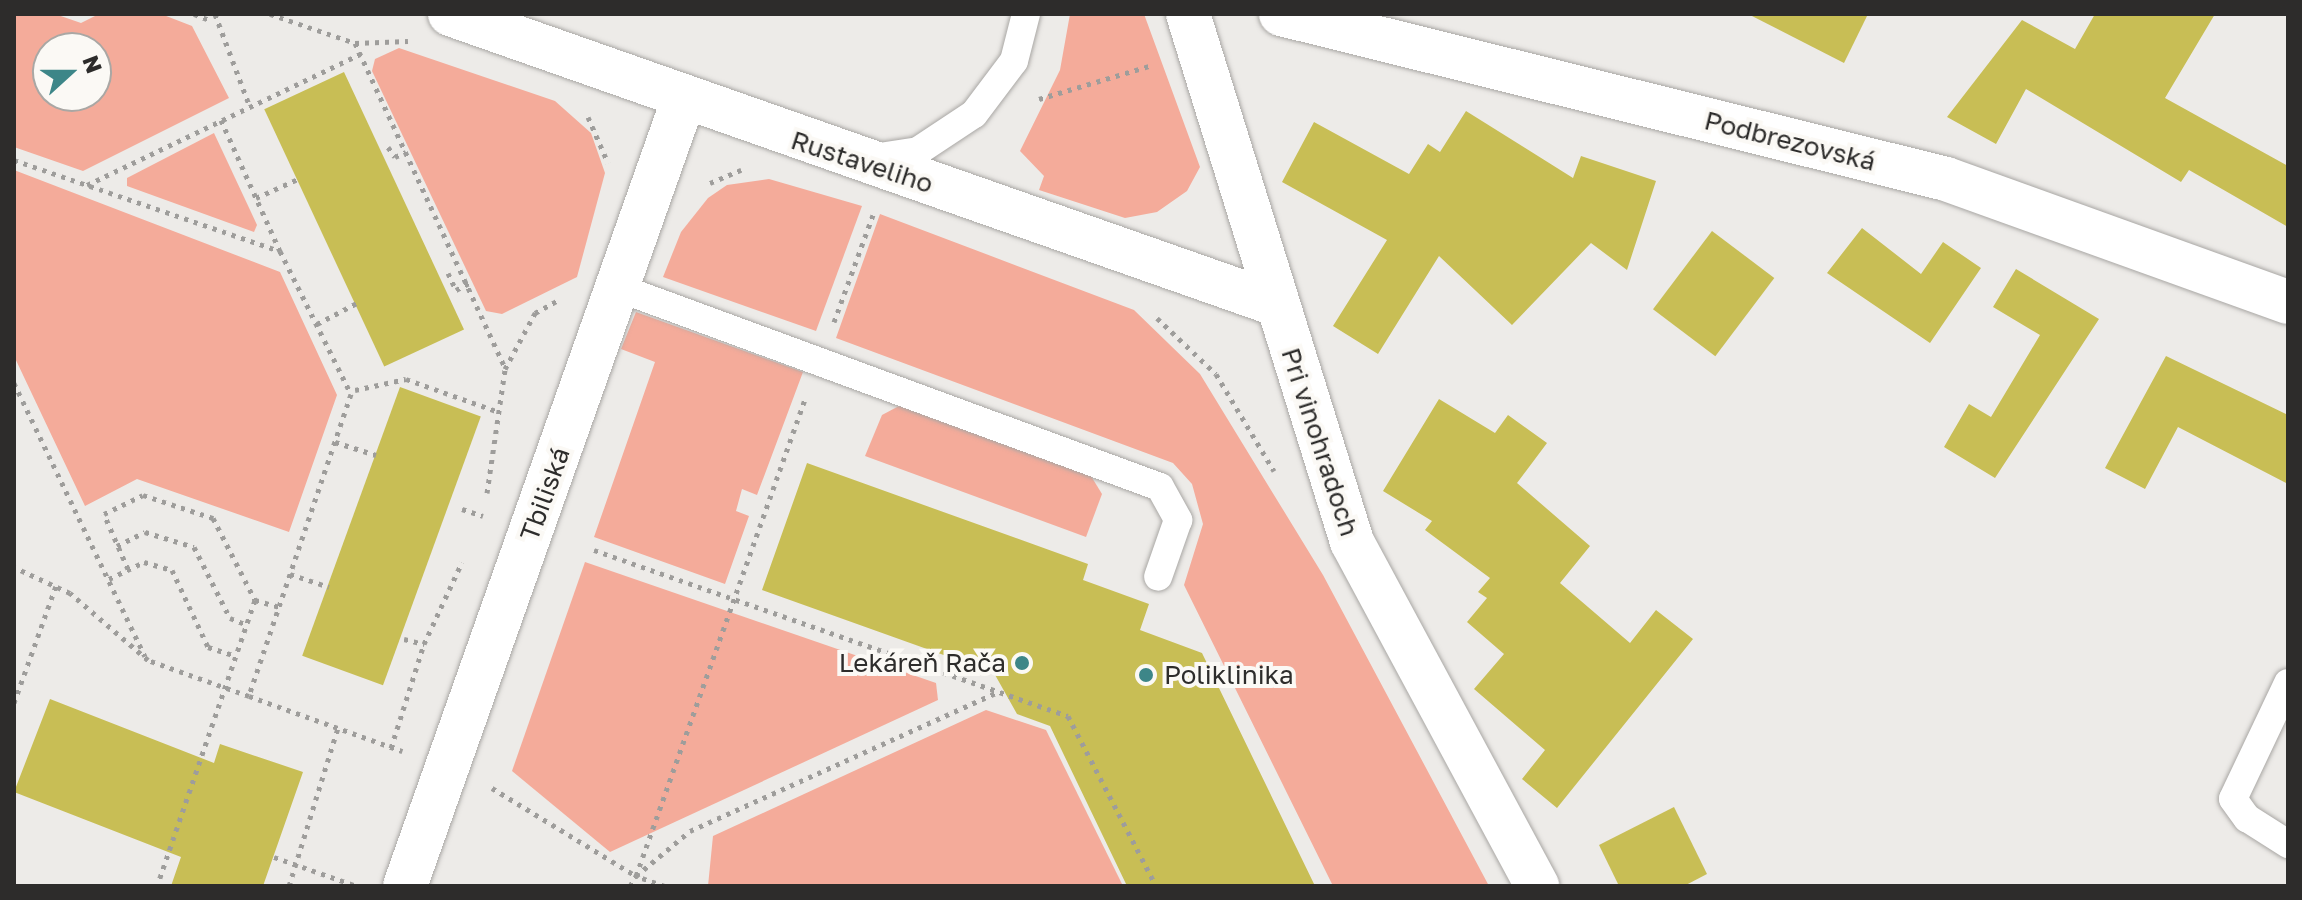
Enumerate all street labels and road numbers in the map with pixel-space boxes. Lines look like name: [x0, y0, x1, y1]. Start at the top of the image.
street label: Podbrezovská: [1701, 105, 1879, 177]
street label: Rustaveliho: [787, 124, 937, 200]
street label: Pri vinohradoch: [1275, 344, 1365, 540]
street label: Tbiliská: [514, 443, 576, 545]

